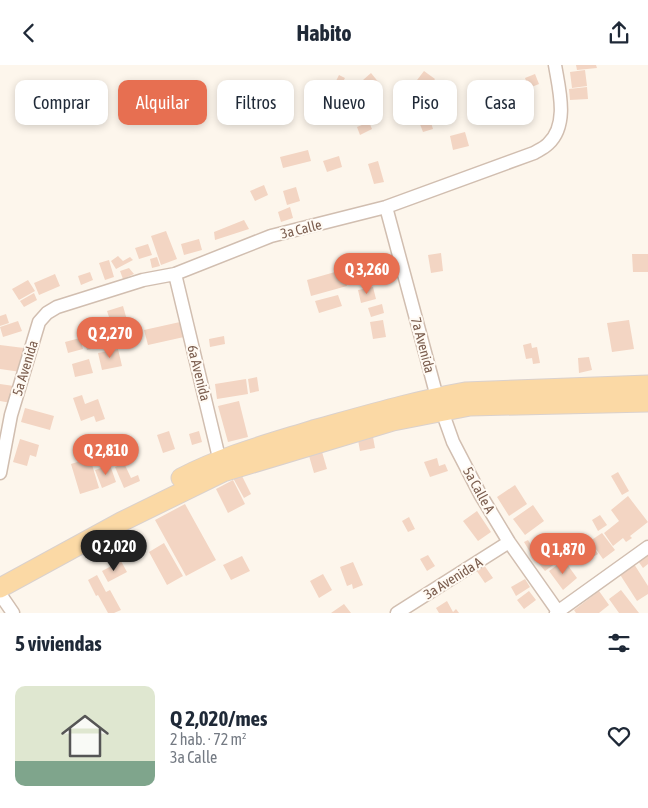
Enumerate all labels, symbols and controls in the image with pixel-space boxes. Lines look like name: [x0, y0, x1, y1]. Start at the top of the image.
icon: back: [15, 19, 43, 47]
icon: share: [605, 19, 633, 47]
text: Habito: [297, 20, 351, 46]
chip: Comprar: [15, 80, 108, 125]
chip: Alquilar: [118, 80, 207, 125]
chip: Filtros: [217, 80, 294, 125]
chip: Nuevo: [304, 80, 383, 125]
chip: Piso: [393, 80, 457, 125]
chip: Casa: [467, 80, 534, 125]
street label: 3a Calle: [279, 216, 323, 242]
pin: Q 3,260: [321, 253, 413, 295]
text: Q 3,260: [345, 260, 389, 278]
street label: 7a Avenida: [408, 315, 438, 375]
pin: Q 2,270: [64, 317, 156, 359]
text: Q 2,270: [88, 324, 132, 342]
street label: 5a Avenida: [9, 338, 41, 398]
street label: 6a Avenida: [184, 343, 214, 403]
pin: Q 2,810: [60, 433, 152, 476]
text: Q 2,810: [84, 441, 128, 459]
street label: 5a Calle A: [460, 464, 498, 516]
pin: Q 2,020: [68, 529, 160, 572]
pin: Q 1,870: [517, 533, 609, 575]
text: Q 2,020: [92, 537, 136, 555]
text: Q 1,870: [541, 540, 585, 558]
street label: 3a Avenida A: [421, 554, 485, 602]
icon: filters: [605, 629, 633, 657]
text: 5 viviendas: [15, 631, 102, 655]
icon: home: [55, 706, 115, 766]
text: Q 2,020/mes: [170, 706, 268, 730]
icon: heart: [605, 722, 633, 750]
text: 2 hab. · 72 m²: [170, 730, 246, 748]
text: 3a Calle: [170, 748, 217, 766]

